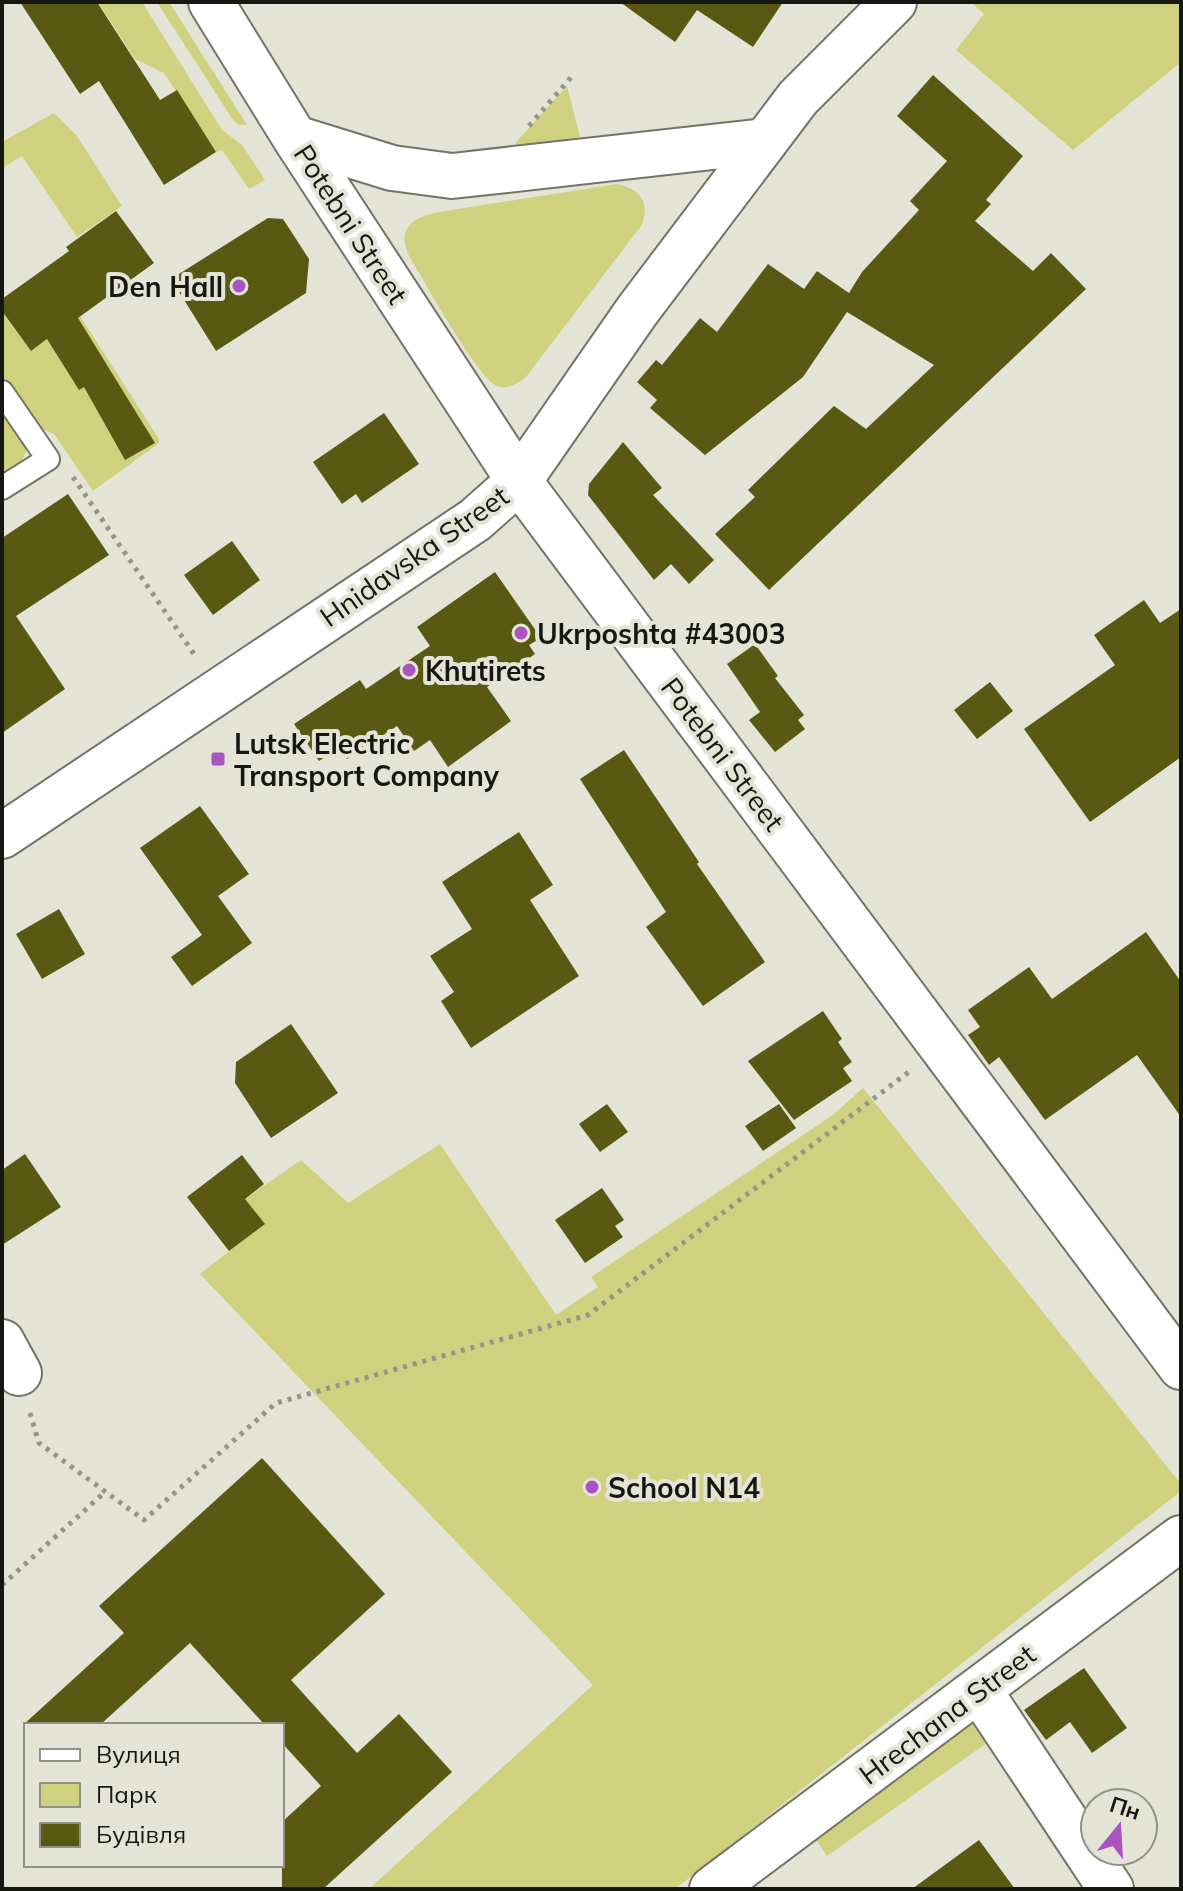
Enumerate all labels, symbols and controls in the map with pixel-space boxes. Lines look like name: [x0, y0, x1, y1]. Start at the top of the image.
street label: Potebni Street: [287, 138, 416, 310]
place label: Den Hall: [108, 269, 223, 304]
marker: Den Hall: [230, 277, 248, 295]
street label: Hnidavska Street: [313, 478, 515, 634]
place label: Ukrposhta #43003: [537, 616, 785, 651]
marker: Ukrposhta #43003: [512, 624, 530, 642]
place label: Khutirets: [425, 653, 546, 688]
marker: Khutirets: [400, 661, 418, 679]
street label: Potebni Street: [654, 670, 792, 838]
place label: Lutsk Electric Transport Company: [234, 726, 500, 793]
marker: Lutsk Electric Transport Company: [209, 750, 227, 768]
place label: School N14: [608, 1470, 760, 1505]
marker: School N14: [583, 1478, 601, 1496]
street label: Hrechana Street: [852, 1636, 1042, 1792]
legend: [24, 1723, 284, 1867]
text: Вулиця: [96, 1739, 181, 1769]
text: Парк: [96, 1779, 157, 1809]
north arrow: [1079, 1787, 1159, 1867]
text: Пн: [1106, 1790, 1144, 1826]
text: Будівля: [96, 1819, 186, 1849]

